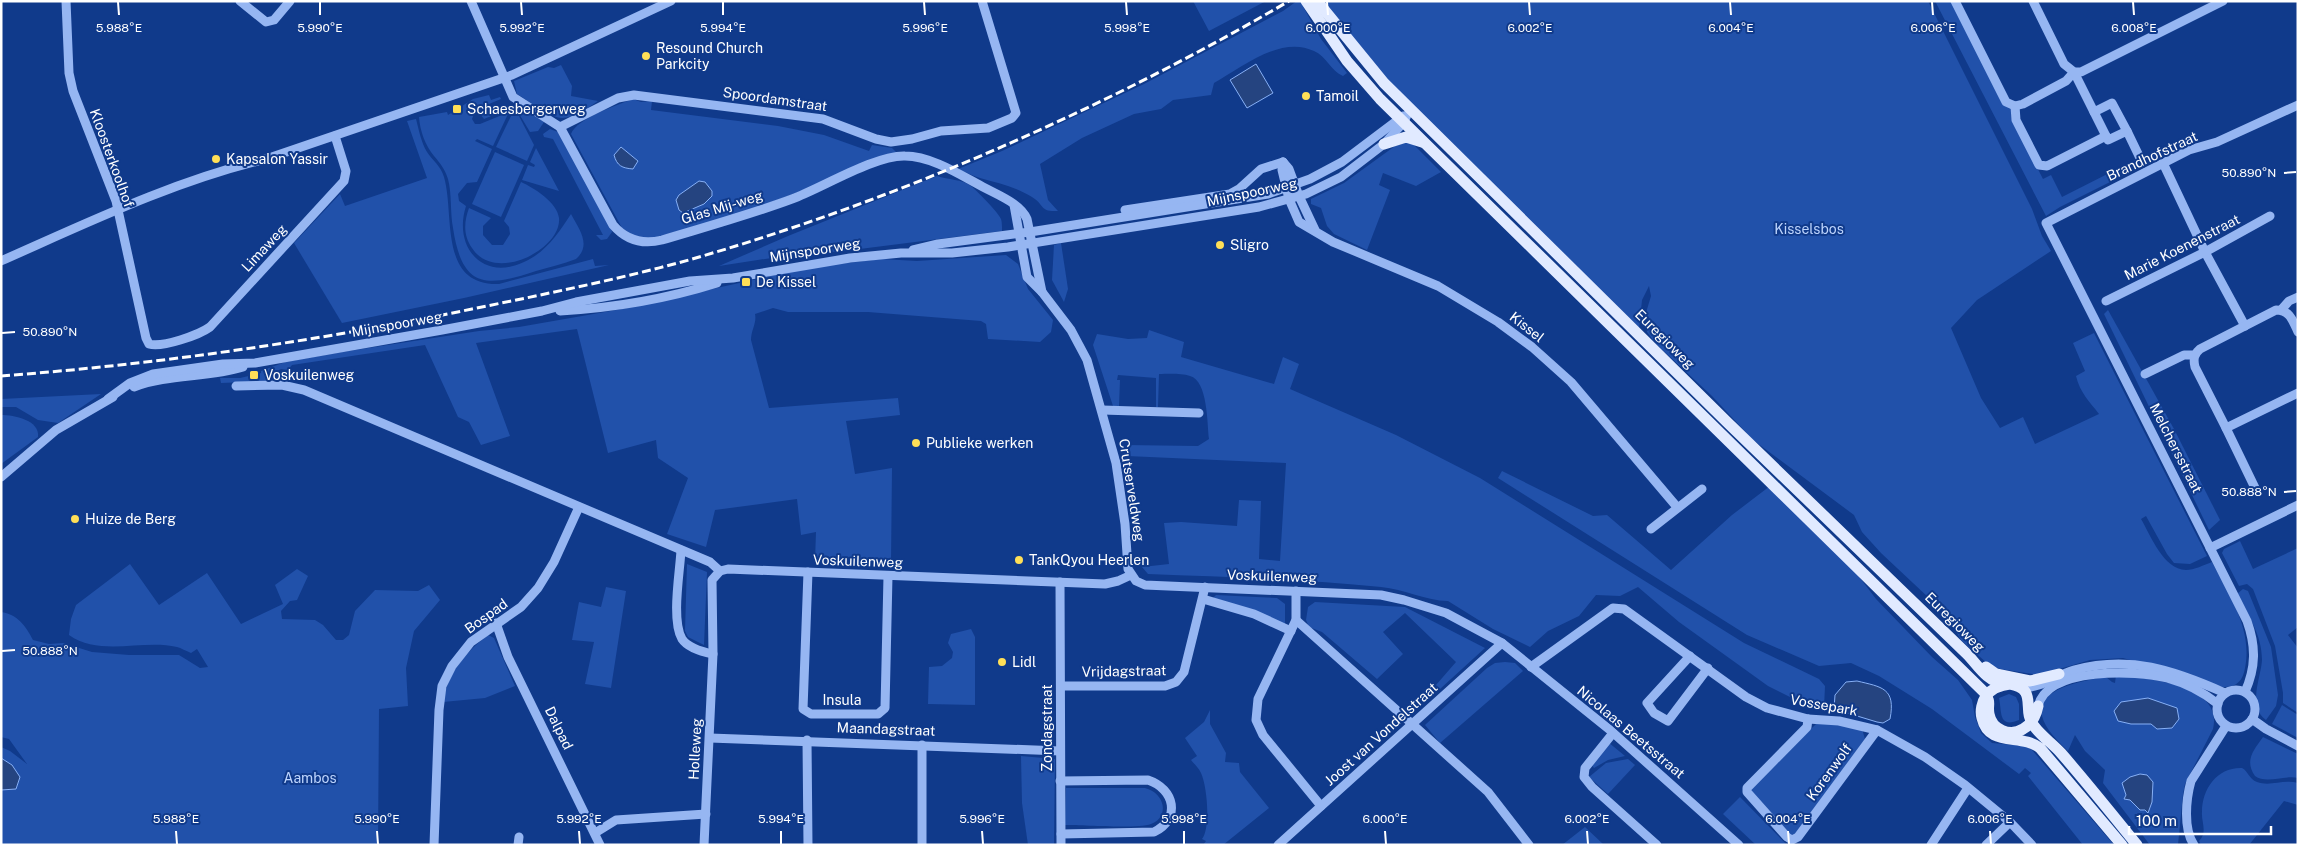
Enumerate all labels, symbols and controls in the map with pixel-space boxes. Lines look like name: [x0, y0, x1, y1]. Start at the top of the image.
text: 5.988°E: [96, 21, 142, 35]
text: 5.990°E: [297, 21, 343, 35]
text: 5.992°E: [499, 21, 545, 35]
text: 5.994°E: [700, 21, 746, 35]
text: 5.996°E: [902, 21, 948, 35]
text: 5.998°E: [1104, 21, 1150, 35]
text: 6.000°E: [1305, 21, 1351, 35]
text: 6.002°E: [1508, 21, 1552, 35]
text: 6.004°E: [1708, 21, 1754, 35]
text: 6.006°E: [1910, 21, 1956, 35]
text: 6.008°E: [2111, 21, 2157, 35]
place label: Resound Church Parkcity: [656, 40, 763, 72]
marker: Resound Church Parkcity: [640, 50, 652, 62]
street label: Spoordamstraat: [722, 84, 828, 114]
place label: Tamoil: [1316, 88, 1359, 104]
marker: Tamoil: [1300, 90, 1312, 102]
place label: Schaesbergerweg: [467, 101, 586, 117]
marker: Schaesbergerweg: [451, 103, 463, 115]
street label: Kloosterkoolhof: [87, 107, 137, 210]
street label: Brandhofstraat: [2104, 128, 2200, 184]
place label: Kapsalon Yassir: [226, 151, 328, 167]
marker: Kapsalon Yassir: [210, 153, 222, 165]
text: 50.890°N: [2222, 166, 2276, 180]
street label: Mijnspoorweg: [1205, 175, 1299, 209]
street label: Glas Mij-weg: [679, 187, 765, 227]
street label: Marie Koenenstraat: [2122, 211, 2242, 283]
street label: Limaweg: [238, 221, 290, 275]
park label: Kisselsbos: [1774, 221, 1844, 237]
street label: Mijnspoorweg: [768, 235, 862, 265]
place label: Sligro: [1230, 237, 1269, 253]
marker: Sligro: [1214, 239, 1226, 251]
place label: De Kissel: [756, 274, 816, 290]
marker: De Kissel: [740, 276, 752, 288]
street label: Euregioweg: [1632, 306, 1698, 372]
street label: Mijnspoorweg: [350, 308, 444, 340]
street label: Kissel: [1507, 309, 1547, 345]
text: 50.890°N: [23, 325, 77, 339]
place label: Voskuilenweg: [264, 367, 355, 383]
marker: Voskuilenweg: [248, 369, 260, 381]
street label: Melchersstraat: [2147, 401, 2205, 495]
place label: Publieke werken: [926, 435, 1033, 451]
marker: Publieke werken: [910, 437, 922, 449]
street label: Crutserveldweg: [1116, 437, 1148, 543]
text: 50.888°N: [2221, 485, 2277, 499]
place label: Huize de Berg: [85, 511, 176, 527]
marker: Huize de Berg: [69, 513, 81, 525]
street label: Voskuilenweg: [813, 551, 904, 571]
place label: TankQyou Heerlen: [1029, 552, 1149, 568]
marker: TankQyou Heerlen: [1013, 554, 1025, 566]
street label: Voskuilenweg: [1227, 566, 1318, 586]
street label: Euregioweg: [1922, 589, 1988, 655]
street label: Bospad: [462, 595, 510, 637]
text: 50.888°N: [22, 644, 78, 658]
place label: Lidl: [1012, 654, 1036, 670]
marker: Lidl: [996, 656, 1008, 668]
street label: Vrijdagstraat: [1082, 662, 1166, 680]
street label: Joost van Vondelstraat: [1321, 679, 1441, 789]
street label: Nicolaas Beetsstraat: [1574, 682, 1688, 782]
street label: Zondagstraat: [1039, 684, 1055, 772]
street label: Vossepark: [1789, 691, 1859, 719]
street label: Insula: [822, 692, 862, 708]
street label: Dalpad: [542, 704, 576, 752]
street label: Holleweg: [685, 718, 705, 780]
street label: Maandagstraat: [836, 719, 936, 739]
street label: Korenwolf: [1803, 740, 1855, 804]
park label: Aambos: [283, 770, 337, 786]
scale bar: [2129, 804, 2272, 836]
text: 5.988°E: [153, 812, 199, 826]
text: 5.990°E: [354, 812, 400, 826]
text: 5.992°E: [556, 812, 602, 826]
text: 5.994°E: [758, 812, 804, 826]
text: 5.996°E: [959, 812, 1005, 826]
text: 5.998°E: [1161, 812, 1207, 826]
text: 6.000°E: [1362, 812, 1408, 826]
text: 6.002°E: [1565, 812, 1609, 826]
text: 6.004°E: [1765, 812, 1811, 826]
text: 6.006°E: [1967, 812, 2013, 826]
text: 100 m: [2136, 812, 2177, 829]

